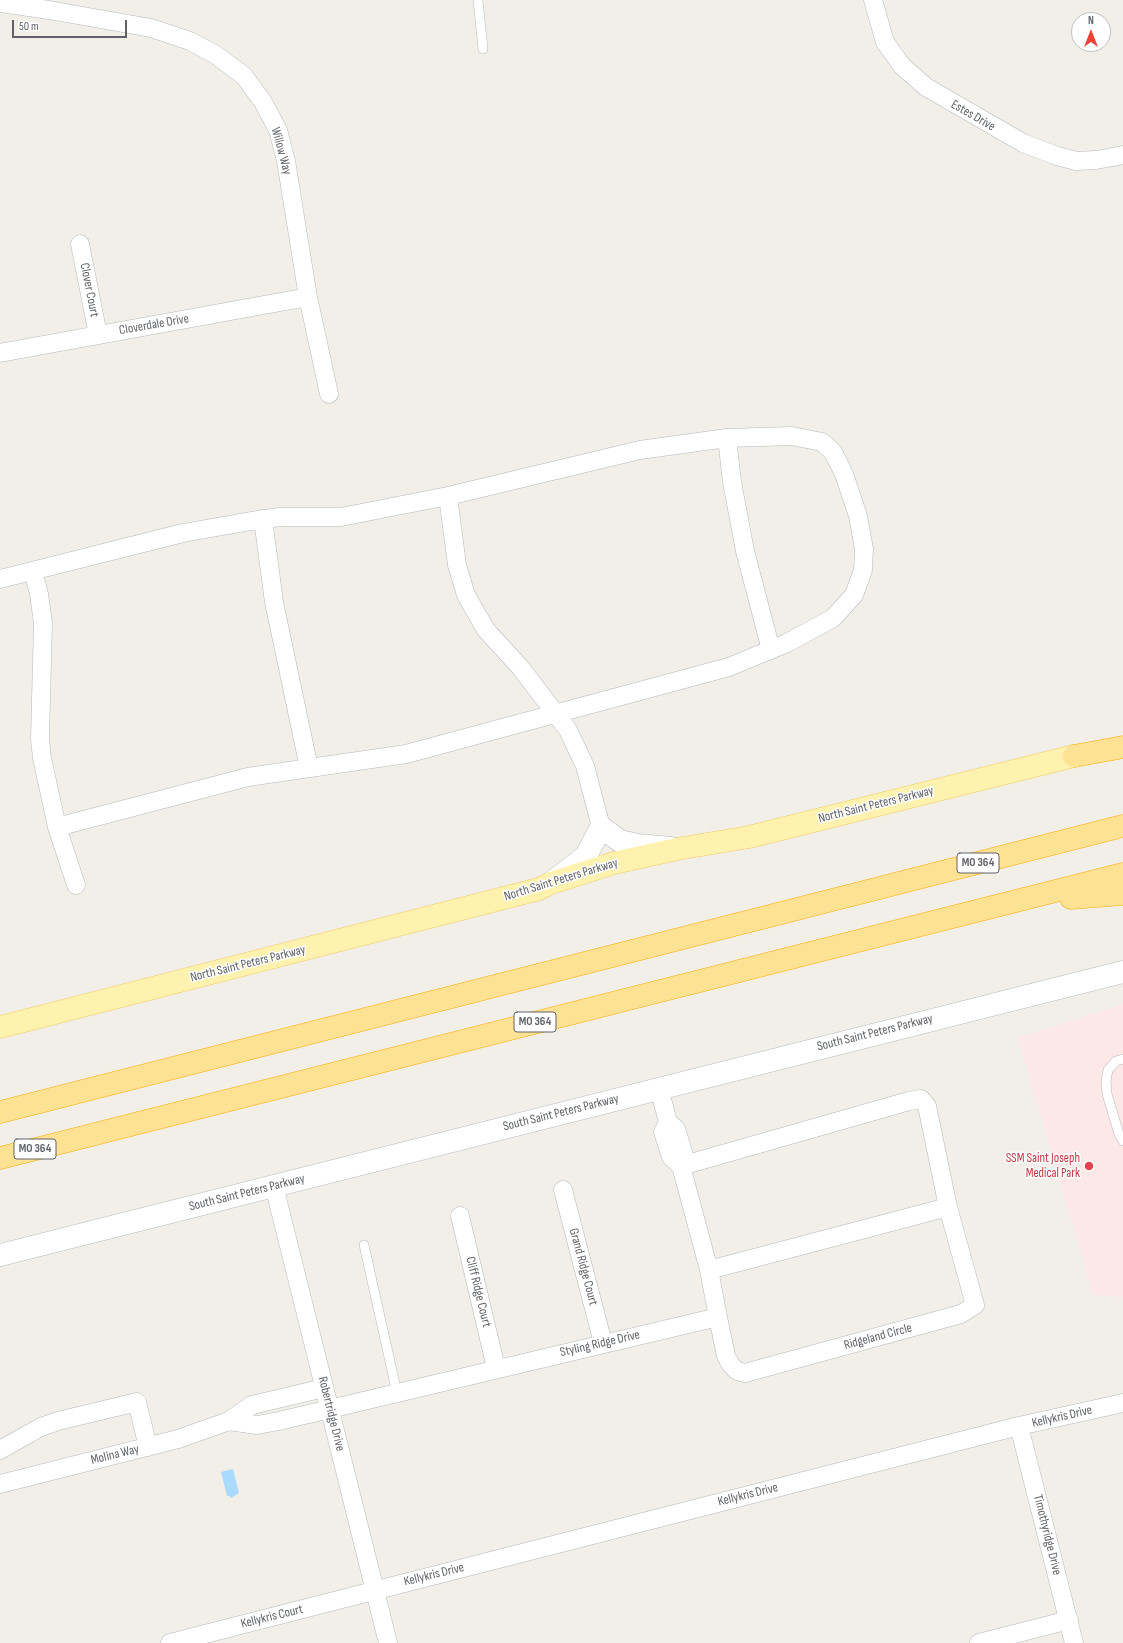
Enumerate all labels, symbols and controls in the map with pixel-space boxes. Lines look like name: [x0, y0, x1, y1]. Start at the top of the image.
scale bar: [14, 12, 129, 38]
north arrow: [1071, 12, 1111, 52]
text: N: [1088, 14, 1094, 27]
text: 50 m: [19, 19, 39, 34]
street label: Estes Drive: [948, 97, 998, 135]
street label: Willow Way: [267, 126, 295, 176]
street label: Clover Court: [76, 262, 102, 318]
street label: Cloverdale Drive: [118, 311, 190, 339]
street label: North Saint Peters Parkway: [817, 783, 935, 827]
road number: MO 364: [957, 853, 999, 873]
street label: North Saint Peters Parkway: [502, 855, 620, 905]
street label: North Saint Peters Parkway: [189, 942, 307, 986]
street label: South Saint Peters Parkway: [815, 1011, 935, 1055]
road number: MO 364: [514, 1012, 556, 1032]
street label: South Saint Peters Parkway: [501, 1091, 621, 1135]
road number: MO 364: [14, 1139, 56, 1159]
place label: SSM Saint Joseph Medical Park: [1006, 1151, 1080, 1182]
marker: SSM Saint Joseph Medical Park: [1083, 1160, 1095, 1172]
street label: South Saint Peters Parkway: [187, 1171, 307, 1215]
street label: Grand Ridge Court: [565, 1227, 601, 1307]
street label: Cliff Ridge Court: [462, 1255, 494, 1329]
street label: Ridgeland Circle: [842, 1320, 914, 1354]
street label: Styling Ridge Drive: [559, 1327, 641, 1361]
street label: Robertridge Drive: [314, 1375, 348, 1453]
street label: Kellykris Drive: [1030, 1403, 1094, 1431]
street label: Molina Way: [89, 1442, 141, 1468]
street label: Kellykris Drive: [716, 1480, 780, 1510]
street label: Timothyridge Drive: [1029, 1493, 1065, 1577]
street label: Kellykris Drive: [402, 1560, 466, 1590]
street label: Kellykris Court: [239, 1602, 305, 1632]

